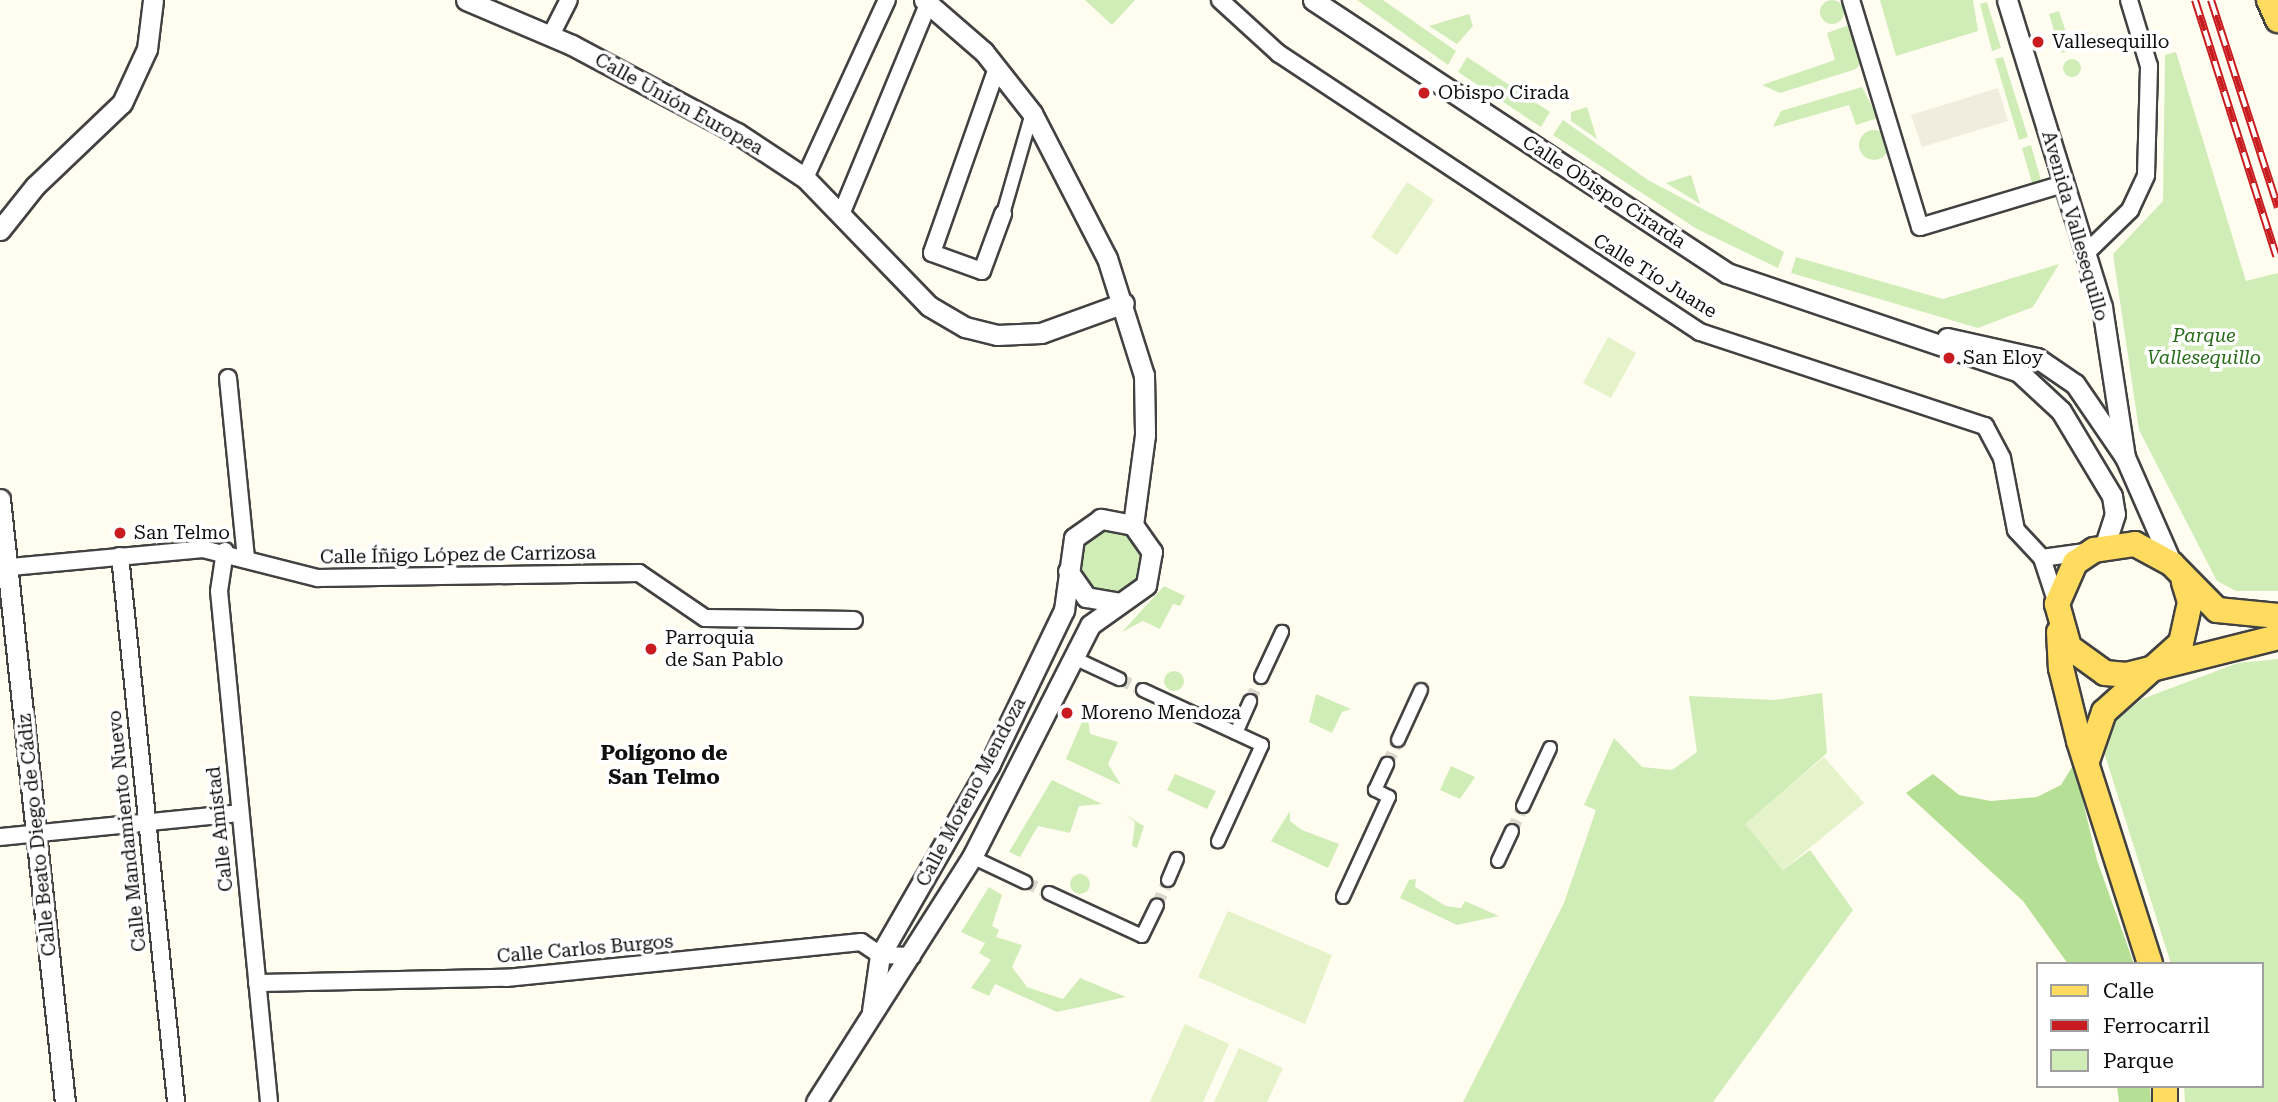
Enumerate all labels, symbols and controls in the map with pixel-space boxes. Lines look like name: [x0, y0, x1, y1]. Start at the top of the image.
place label: Vallesequillo: [2052, 31, 2169, 53]
marker: Vallesequillo: [2030, 34, 2046, 50]
street label: Calle Unión Europea: [591, 48, 767, 160]
place label: Obispo Cirada: [1438, 82, 1569, 104]
marker: Obispo Cirada: [1416, 85, 1432, 101]
street label: Avenida Vallesequillo: [2037, 128, 2113, 324]
street label: Calle Obispo Cirarda: [1518, 131, 1690, 253]
street label: Calle Tío Juane: [1589, 229, 1721, 323]
park label: Parque Vallesequillo: [2147, 325, 2261, 369]
place label: San Eloy: [1963, 347, 2043, 369]
marker: San Eloy: [1941, 350, 1957, 366]
place label: San Telmo: [134, 522, 230, 544]
marker: San Telmo: [112, 525, 128, 541]
street label: Calle Íñigo López de Carrizosa: [320, 541, 596, 569]
place label: Parroquia de San Pablo: [665, 627, 784, 671]
marker: Parroquia de San Pablo: [643, 641, 659, 657]
street label: Calle Moreno Mendoza: [911, 694, 1031, 890]
place label: Moreno Mendoza: [1081, 702, 1241, 724]
marker: Moreno Mendoza: [1059, 705, 1075, 721]
street label: Calle Mandamiento Nuevo: [103, 709, 151, 953]
street label: Calle Beato Diego de Cádiz: [13, 713, 61, 957]
district label: Polígono de San Telmo: [601, 740, 727, 790]
street label: Calle Amistad: [202, 765, 238, 893]
street label: Calle Carlos Burgos: [496, 930, 674, 968]
legend: [2036, 962, 2264, 1088]
text: Calle: [2103, 979, 2154, 1003]
text: Ferrocarril: [2103, 1014, 2210, 1038]
text: Parque: [2103, 1049, 2174, 1073]

